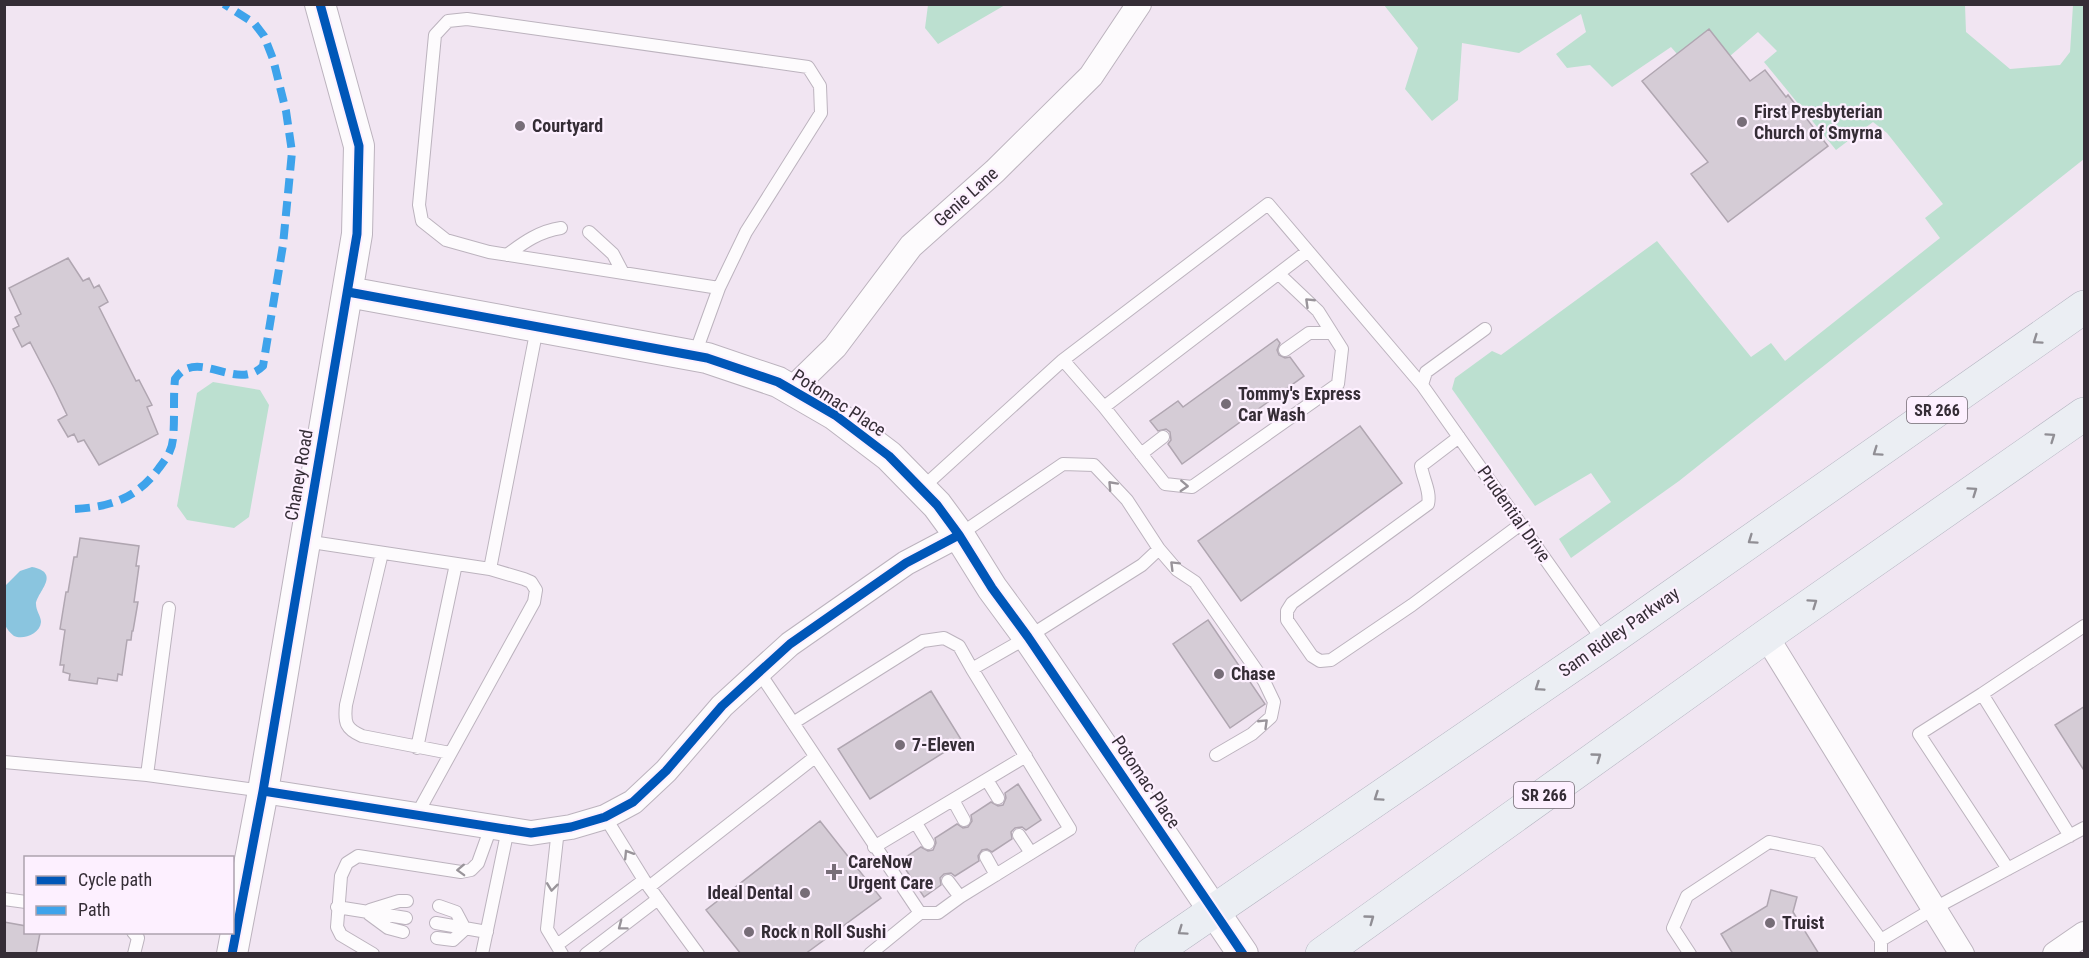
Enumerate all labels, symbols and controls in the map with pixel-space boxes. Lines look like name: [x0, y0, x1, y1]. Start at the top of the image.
place label: First Presbyterian Church of Smyrna: [1754, 101, 1883, 143]
place label: Courtyard: [532, 115, 603, 136]
marker: First Presbyterian Church of Smyrna: [1735, 115, 1749, 129]
marker: Courtyard: [513, 119, 527, 133]
street label: Genie Lane: [929, 162, 1002, 231]
one-way arrow: [1305, 298, 1316, 309]
one-way arrow: [2032, 333, 2043, 344]
street label: Potomac Place: [789, 365, 890, 441]
place label: Tommy's Express Car Wash: [1238, 383, 1361, 425]
marker: Tommy's Express Car Wash: [1219, 397, 1233, 411]
road number: SR 266: [1907, 397, 1967, 423]
street label: Chaney Road: [280, 428, 317, 522]
one-way arrow: [2044, 433, 2055, 444]
one-way arrow: [1873, 445, 1884, 456]
street label: Prudential Drive: [1474, 462, 1555, 566]
one-way arrow: [1180, 479, 1189, 492]
one-way arrow: [1108, 481, 1119, 491]
one-way arrow: [1967, 487, 1978, 498]
one-way arrow: [1747, 533, 1758, 544]
one-way arrow: [1170, 562, 1181, 572]
street label: Sam Ridley Parkway: [1554, 582, 1683, 681]
one-way arrow: [1807, 599, 1818, 610]
place label: Chase: [1231, 663, 1276, 684]
marker: Chase: [1212, 667, 1226, 681]
one-way arrow: [1535, 680, 1546, 691]
one-way arrow: [1256, 719, 1267, 730]
street label: Potomac Place: [1108, 731, 1185, 832]
place label: 7-Eleven: [912, 734, 975, 755]
marker: 7-Eleven: [893, 738, 907, 752]
one-way arrow: [1590, 753, 1601, 764]
road number: SR 266: [1514, 782, 1574, 808]
one-way arrow: [1374, 790, 1385, 801]
one-way arrow: [624, 850, 635, 861]
place label: CareNow Urgent Care: [848, 851, 934, 893]
legend: [24, 856, 234, 934]
marker: CareNow Urgent Care: [825, 863, 843, 881]
one-way arrow: [456, 864, 465, 877]
text: Cycle path: [78, 869, 152, 890]
place label: Ideal Dental: [707, 882, 793, 903]
one-way arrow: [546, 883, 558, 892]
marker: Ideal Dental: [798, 886, 812, 900]
text: Path: [78, 899, 111, 920]
place label: Truist: [1782, 912, 1825, 933]
one-way arrow: [1363, 916, 1374, 927]
marker: Truist: [1763, 916, 1777, 930]
one-way arrow: [618, 919, 629, 930]
place label: Rock n Roll Sushi: [761, 921, 886, 942]
one-way arrow: [1177, 924, 1188, 935]
marker: Rock n Roll Sushi: [742, 925, 756, 939]

